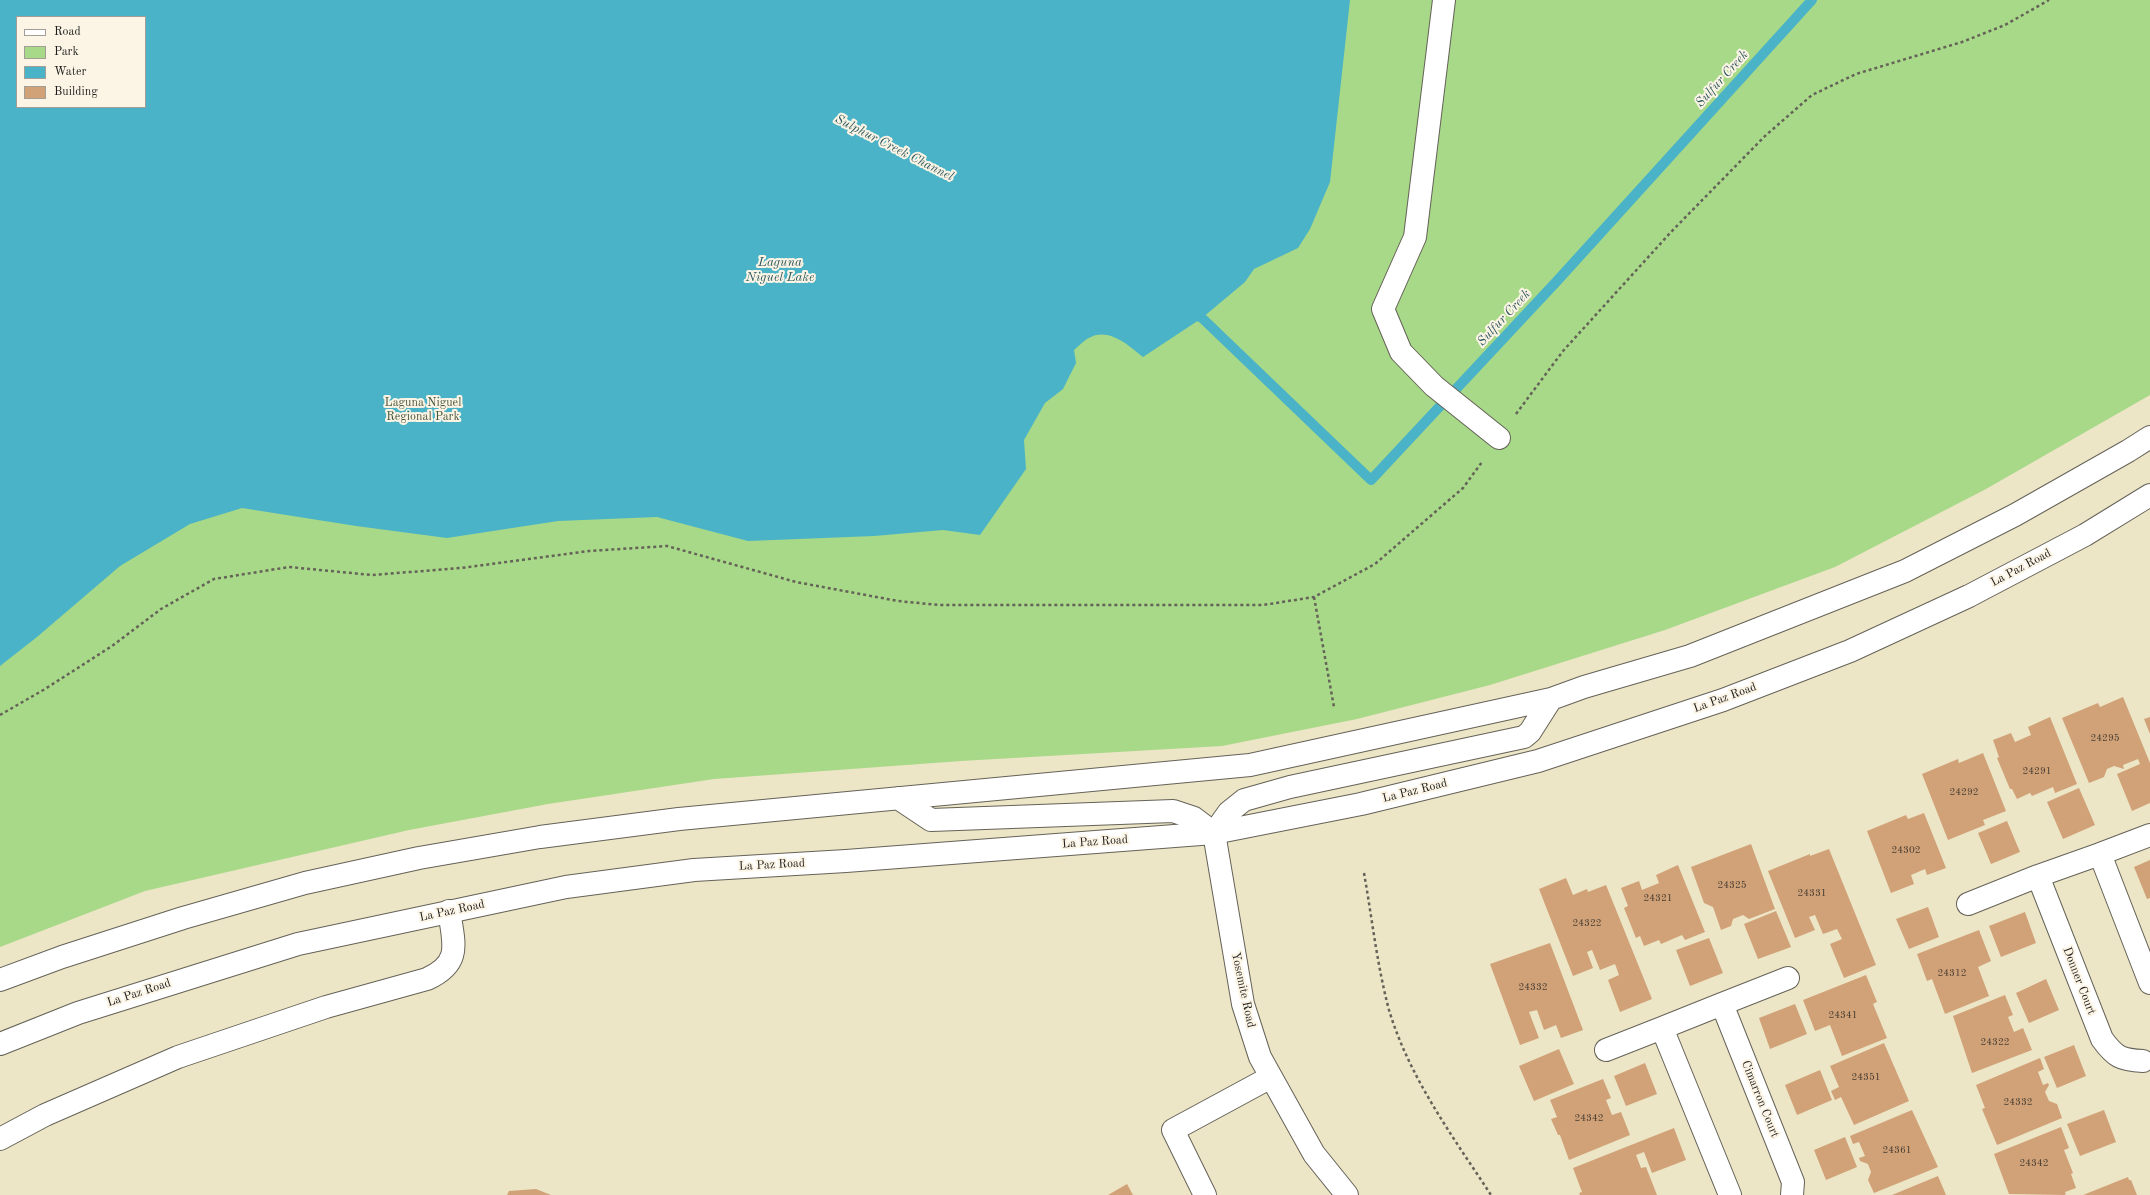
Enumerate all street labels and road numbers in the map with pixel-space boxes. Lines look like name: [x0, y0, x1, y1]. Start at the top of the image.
street label: La Paz Road: [1988, 546, 2054, 590]
street label: La Paz Road: [1691, 680, 1759, 716]
street label: La Paz Road: [1381, 776, 1449, 806]
street label: La Paz Road: [1061, 833, 1129, 851]
street label: La Paz Road: [739, 856, 805, 874]
street label: La Paz Road: [418, 897, 486, 925]
street label: Donner Court: [2059, 945, 2099, 1017]
street label: Yosemite Road: [1228, 951, 1258, 1029]
street label: La Paz Road: [105, 976, 173, 1010]
street label: Cimarron Court: [1738, 1058, 1782, 1140]

